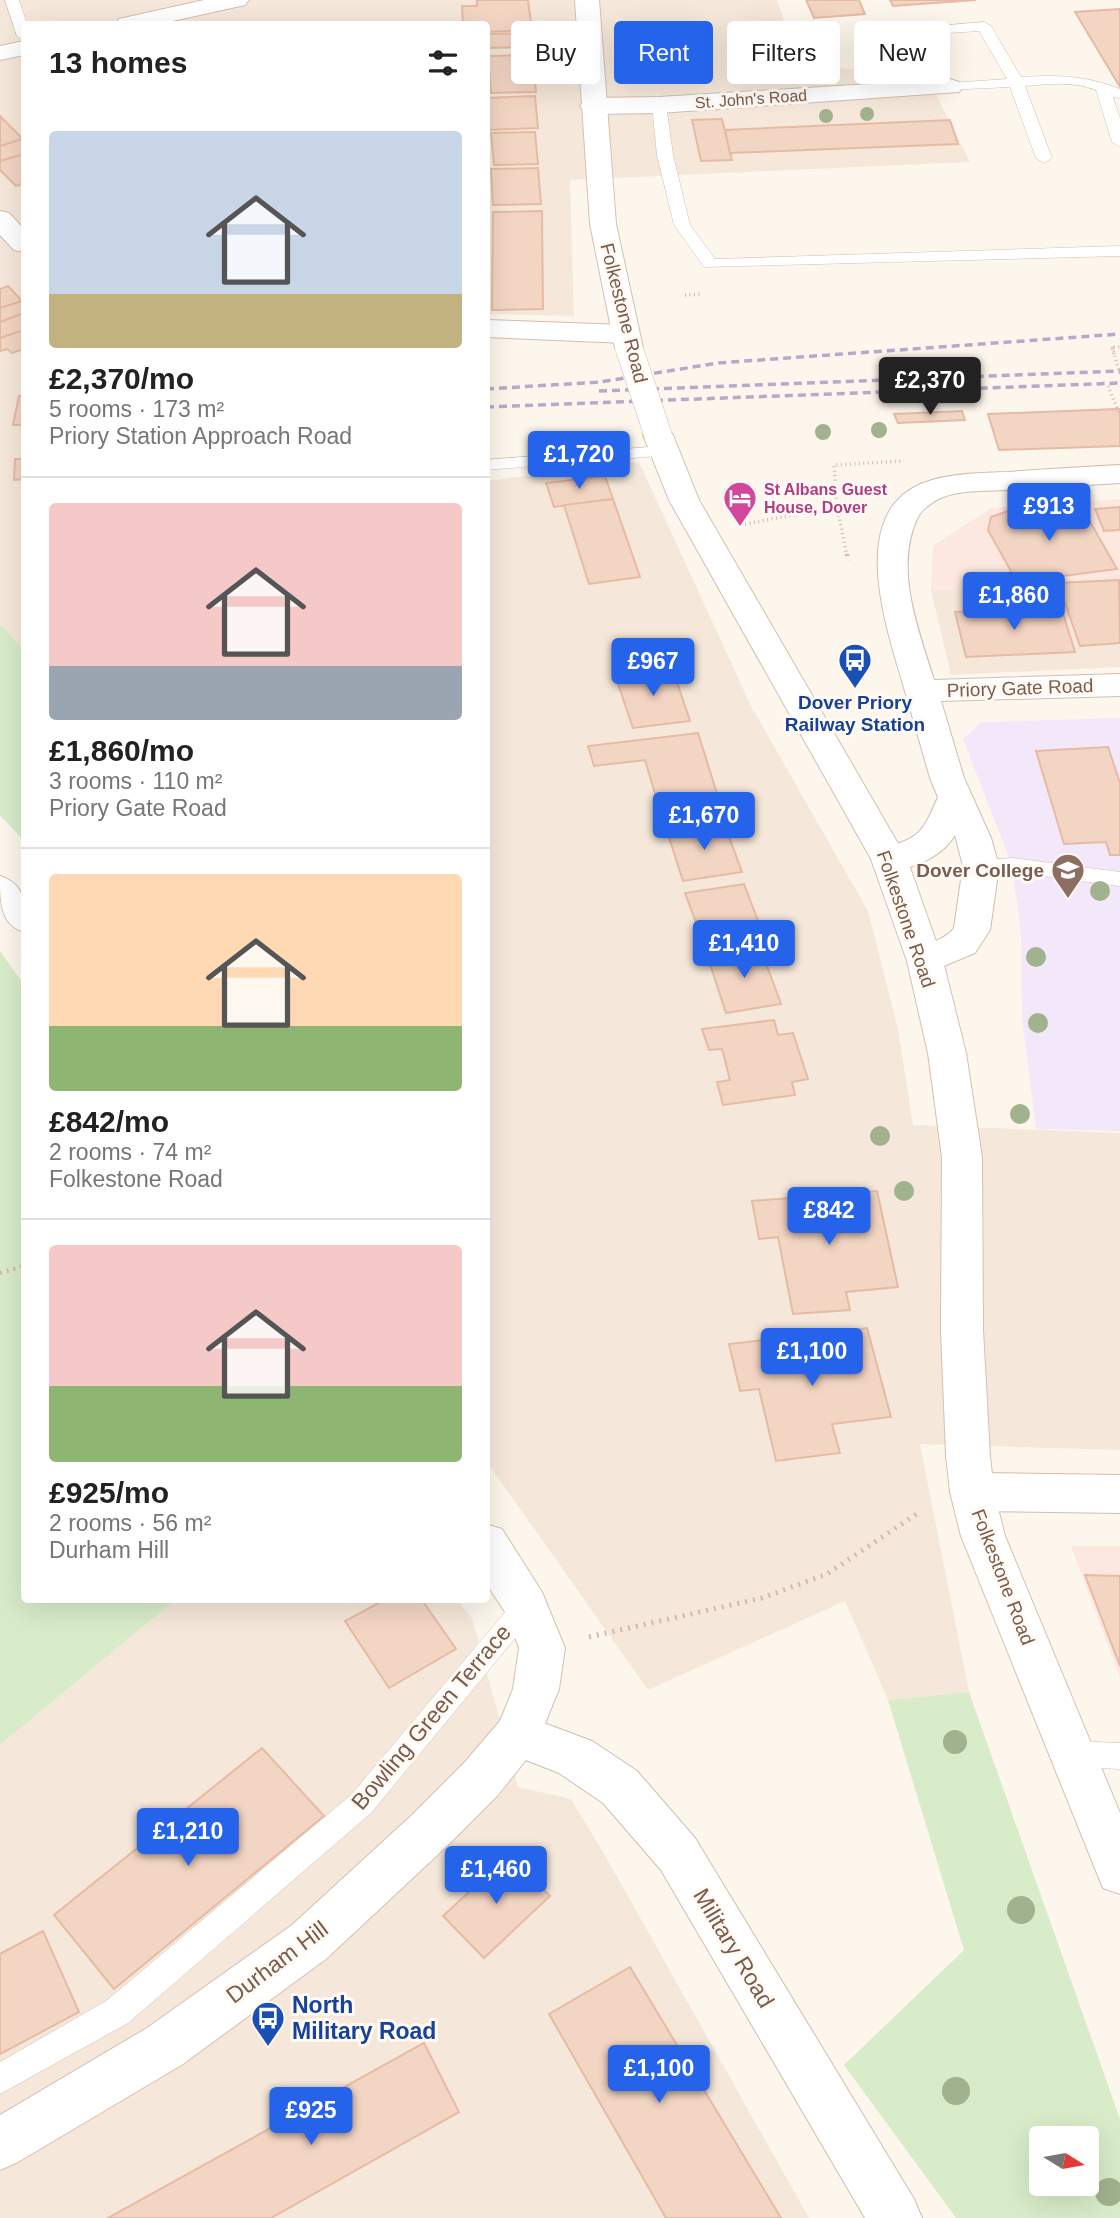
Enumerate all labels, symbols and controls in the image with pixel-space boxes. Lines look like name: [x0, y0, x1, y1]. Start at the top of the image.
chip: Buy: [511, 21, 600, 84]
chip: Rent: [614, 21, 713, 84]
chip: Filters: [727, 21, 840, 84]
chip: New: [854, 21, 950, 84]
icon: filters: [424, 44, 462, 82]
text: 13 homes: [49, 46, 187, 79]
street label: St. John's Road: [694, 87, 808, 111]
icon: home: [193, 177, 319, 303]
street label: Folkestone Road: [596, 241, 652, 385]
pin: £2,370: [873, 358, 987, 417]
text: £2,370/mo: [49, 362, 194, 395]
text: £2,370: [895, 367, 965, 393]
text: 5 rooms · 173 m²: [49, 396, 224, 422]
text: Priory Station Approach Road: [49, 423, 352, 449]
pin: £1,720: [522, 432, 636, 491]
text: £1,720: [544, 441, 614, 467]
hotel icon: St Albans Guest House, Dover: [721, 479, 759, 528]
place label: St Albans Guest House, Dover: [764, 481, 888, 516]
pin: £913: [1008, 484, 1090, 543]
text: £913: [1023, 493, 1075, 519]
icon: home: [193, 549, 319, 675]
pin: £1,860: [957, 572, 1071, 632]
text: £1,860: [979, 582, 1049, 608]
pin: £967: [612, 638, 694, 698]
bus stop icon: Dover Priory Railway Station: [836, 641, 874, 690]
text: £967: [627, 648, 679, 674]
street label: Priory Gate Road: [946, 675, 1094, 701]
place label: Dover Priory Railway Station: [785, 692, 925, 735]
text: £1,860/mo: [49, 734, 194, 767]
text: 3 rooms · 110 m²: [49, 768, 222, 794]
pin: £1,670: [647, 792, 761, 852]
text: Priory Gate Road: [49, 795, 227, 821]
text: £1,670: [669, 802, 739, 828]
street label: Folkestone Road: [873, 848, 939, 990]
school or university icon: Dover College: [1049, 851, 1087, 900]
place label: Dover College: [916, 860, 1044, 881]
icon: home: [193, 920, 319, 1046]
pin: £1,410: [687, 920, 801, 980]
text: £1,410: [709, 930, 779, 956]
text: £842/mo: [49, 1105, 169, 1138]
text: 2 rooms · 74 m²: [49, 1139, 211, 1165]
text: Folkestone Road: [49, 1166, 223, 1192]
pin: £842: [788, 1188, 870, 1247]
text: £842: [803, 1197, 855, 1223]
icon: home: [193, 1291, 319, 1417]
pin: £1,100: [755, 1328, 869, 1388]
text: £1,100: [777, 1338, 847, 1364]
text: £925/mo: [49, 1476, 169, 1509]
street label: Folkestone Road: [967, 1506, 1039, 1648]
text: 2 rooms · 56 m²: [49, 1510, 211, 1536]
text: Durham Hill: [49, 1537, 169, 1563]
street label: Bowling Green Terrace: [346, 1619, 516, 1815]
pin: £1,210: [131, 1808, 245, 1868]
text: £1,210: [153, 1818, 223, 1844]
pin: £1,460: [439, 1846, 553, 1906]
text: £1,460: [461, 1856, 531, 1882]
street label: Military Road: [688, 1884, 780, 2012]
street label: Durham Hill: [221, 1915, 333, 2009]
place label: North Military Road: [292, 1992, 436, 2044]
bus stop icon: North Military Road: [249, 1999, 287, 2048]
pin: £1,100: [602, 2046, 716, 2105]
text: £1,100: [624, 2055, 694, 2081]
pin: £925: [270, 2088, 352, 2147]
text: £925: [285, 2097, 337, 2123]
north arrow: [1029, 2126, 1099, 2196]
map controls: [1029, 2126, 1099, 2196]

